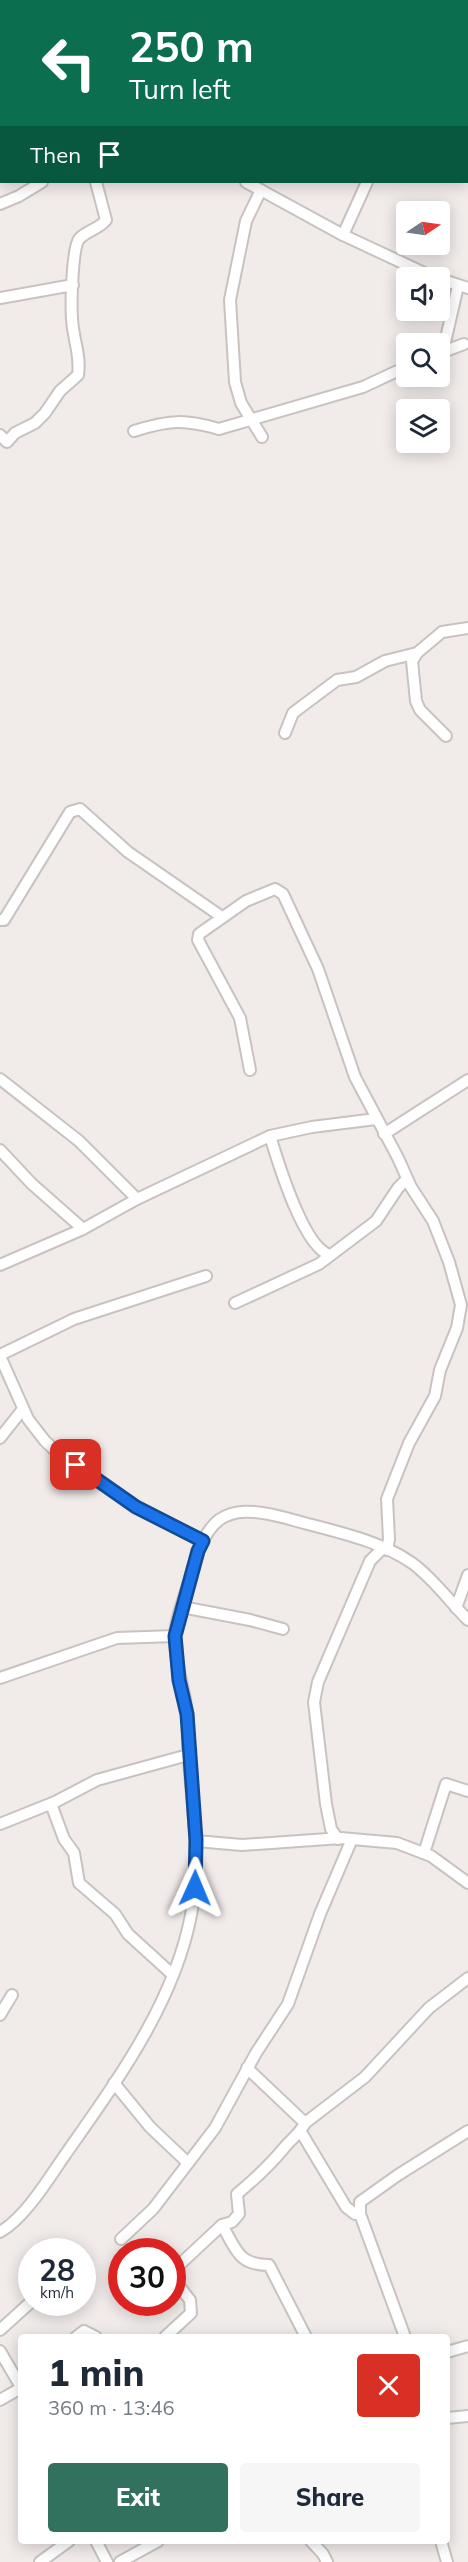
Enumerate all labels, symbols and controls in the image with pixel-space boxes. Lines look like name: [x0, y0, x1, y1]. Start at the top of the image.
text: 250 m: [129, 20, 254, 73]
icon: left: [30, 24, 108, 102]
text: Turn left: [129, 72, 231, 106]
icon: arrive: [93, 138, 126, 171]
text: Then: [30, 141, 81, 169]
north arrow: [396, 201, 450, 255]
map controls: [396, 201, 450, 453]
button: sound: [396, 267, 450, 321]
button: search: [396, 333, 450, 387]
button: layers: [396, 399, 450, 453]
pin: [50, 1439, 101, 1490]
icon: arrive: [59, 1448, 92, 1481]
position arrow: [163, 1856, 227, 1920]
speed limit sign: 30: [108, 2238, 186, 2316]
text: 28: [39, 2251, 75, 2289]
text: km/h: [40, 2283, 74, 2302]
text: 1 min: [48, 2350, 144, 2395]
button: close: [357, 2354, 420, 2417]
text: 360 m · 13:46: [48, 2395, 174, 2420]
button: Exit: [48, 2463, 228, 2532]
button: Share: [240, 2463, 420, 2532]

